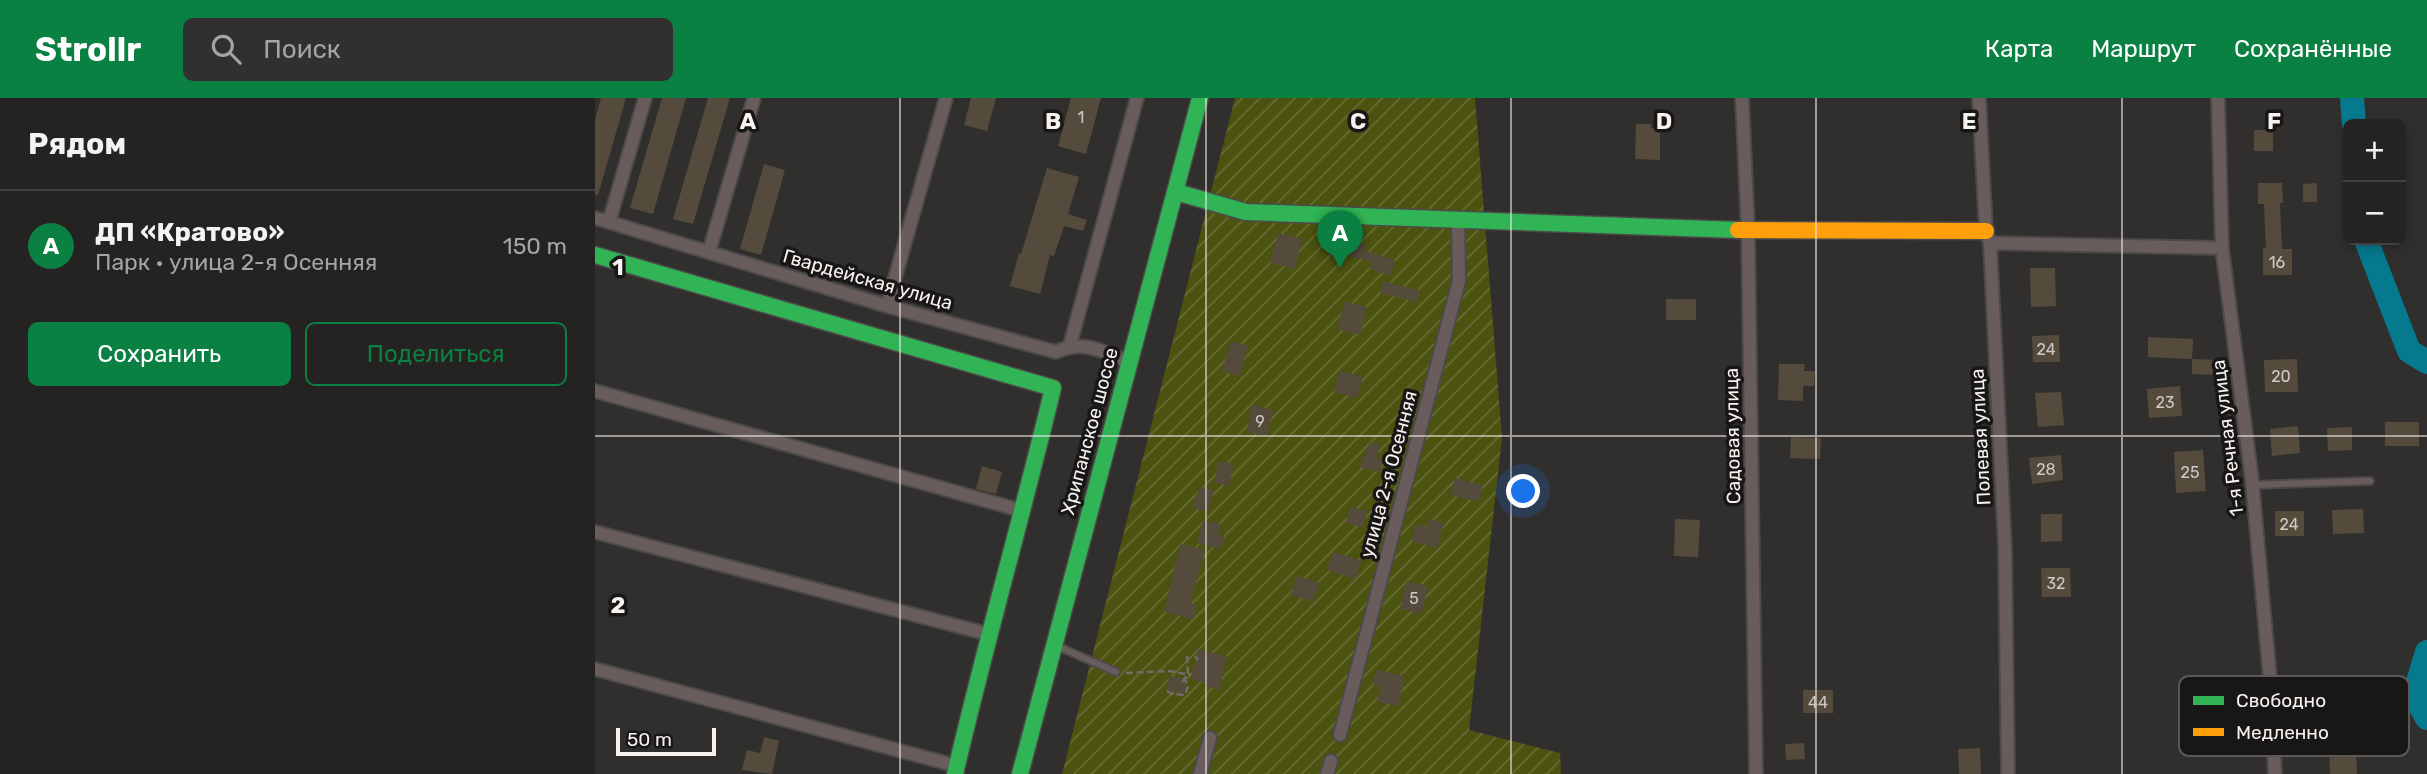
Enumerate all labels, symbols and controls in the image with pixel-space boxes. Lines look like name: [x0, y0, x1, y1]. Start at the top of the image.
search box: [183, 18, 673, 81]
text: Strollr: [35, 30, 141, 69]
icon: search: [207, 30, 245, 68]
text: Поиск: [263, 34, 341, 65]
text: Карта: [1985, 35, 2053, 63]
text: Маршрут: [2091, 35, 2196, 63]
text: Сохранённые: [2234, 35, 2392, 63]
text: A: [740, 107, 757, 135]
text: B: [1045, 107, 1061, 135]
text: C: [1350, 107, 1366, 135]
text: D: [1656, 107, 1672, 135]
text: E: [1962, 107, 1976, 135]
text: F: [2267, 107, 2281, 135]
house number: 1: [1078, 108, 1084, 127]
map controls: [2343, 119, 2406, 245]
button: +: [2343, 119, 2406, 182]
text: Рядом: [28, 126, 126, 162]
button: −: [2343, 182, 2406, 245]
pin: A: [1317, 210, 1363, 268]
text: ДП «Кратово»: [95, 217, 284, 248]
text: A: [43, 232, 59, 260]
text: 150 m: [503, 232, 567, 260]
street label: Гвардейская улица: [780, 244, 955, 315]
text: Парк · улица 2-я Осенняя: [95, 248, 377, 276]
text: 1: [612, 253, 624, 281]
house number: 16: [2269, 253, 2286, 272]
button: Сохранить: [28, 322, 291, 386]
button: Поделиться: [305, 322, 567, 386]
house number: 24: [2036, 340, 2056, 359]
street label: Хрипанское шоссе: [1056, 345, 1123, 517]
street label: 1-я Речная улица: [2206, 358, 2248, 517]
house number: 20: [2271, 367, 2291, 386]
street label: Садовая улица: [1720, 368, 1745, 504]
street label: Полевая улица: [1965, 368, 1996, 506]
street label: улица 2-я Осенняя: [1355, 388, 1422, 560]
house number: 23: [2155, 393, 2175, 412]
house number: 9: [1255, 412, 1265, 431]
house number: 28: [2036, 460, 2056, 479]
house number: 25: [2181, 463, 2199, 482]
your location: [1506, 474, 1540, 508]
house number: 24: [2279, 515, 2299, 534]
house number: 32: [2046, 574, 2066, 593]
house number: 5: [1409, 589, 1419, 608]
text: 2: [611, 591, 625, 619]
legend: [2179, 676, 2409, 756]
text: Свободно: [2236, 689, 2326, 712]
house number: 44: [1808, 693, 1828, 712]
text: Медленно: [2236, 721, 2329, 744]
scale bar: [616, 725, 716, 757]
text: 50 m: [627, 728, 672, 751]

